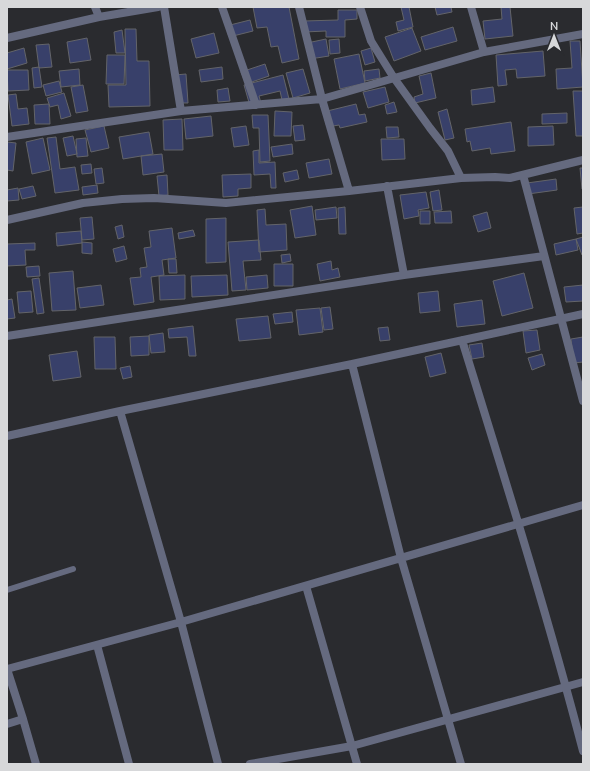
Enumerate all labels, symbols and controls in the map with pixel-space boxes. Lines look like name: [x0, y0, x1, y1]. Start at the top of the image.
north arrow: [534, 16, 574, 56]
text: N: [550, 19, 558, 34]

